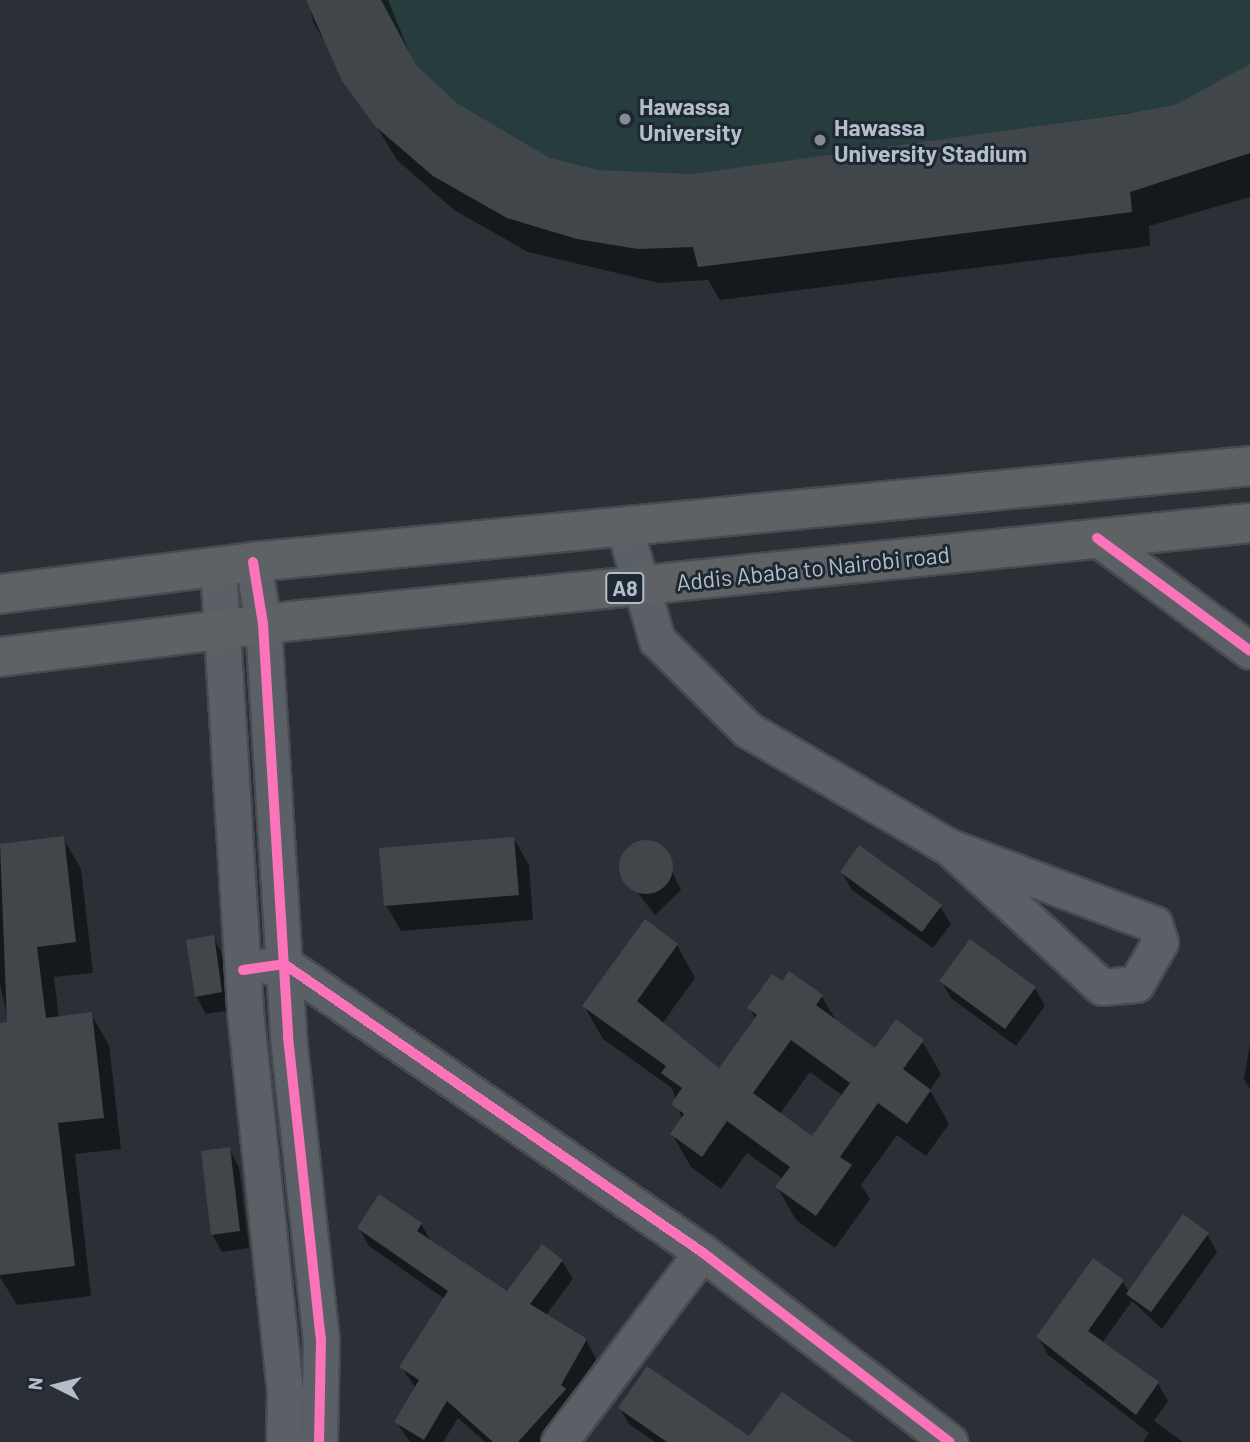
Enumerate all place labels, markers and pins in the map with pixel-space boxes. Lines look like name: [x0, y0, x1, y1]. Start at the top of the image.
place label: Hawassa University: [639, 92, 742, 146]
marker: Hawassa University: [617, 111, 633, 127]
place label: Hawassa University Stadium: [834, 113, 1027, 167]
marker: Hawassa University Stadium: [812, 132, 828, 148]

